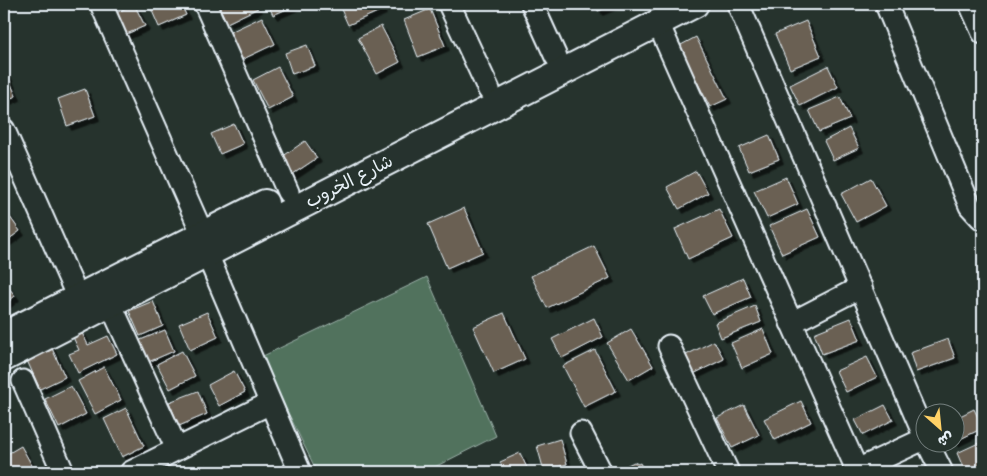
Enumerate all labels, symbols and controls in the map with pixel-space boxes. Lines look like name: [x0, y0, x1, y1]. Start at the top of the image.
street label: شارع الخروب: [301, 150, 398, 216]
north arrow: [914, 404, 964, 454]
text: ش: [934, 425, 957, 451]

